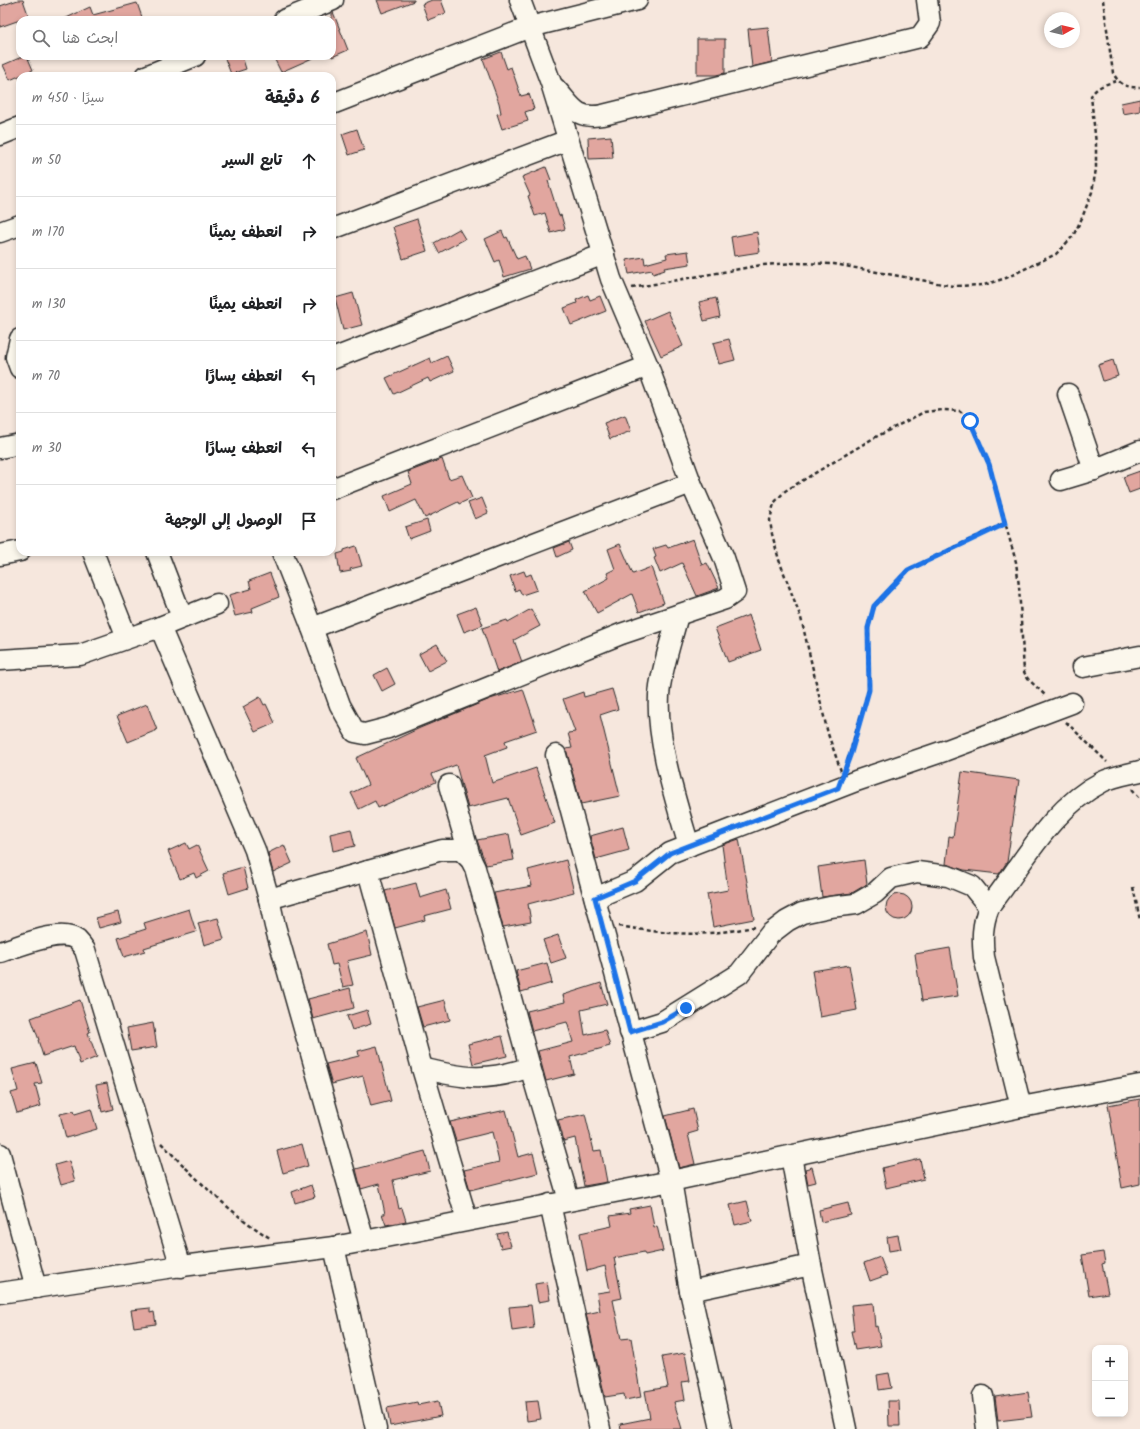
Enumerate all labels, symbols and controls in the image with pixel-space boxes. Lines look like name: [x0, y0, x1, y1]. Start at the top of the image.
north arrow: [1044, 12, 1080, 48]
search box: [16, 16, 336, 60]
icon: search: [30, 27, 52, 49]
text: ابحث هنا: [62, 27, 118, 51]
text: 6 دقيقة: [265, 85, 320, 112]
text: سيرًا · 450 m: [32, 88, 104, 109]
text: تابع السير: [223, 149, 282, 173]
text: 50 m: [32, 150, 61, 171]
icon: ahead: [298, 150, 320, 172]
text: انعطف يمينًا: [209, 221, 282, 245]
text: 170 m: [32, 222, 64, 243]
icon: right: [298, 222, 320, 244]
text: انعطف يمينًا: [209, 293, 282, 317]
text: 130 m: [32, 294, 66, 315]
icon: right: [298, 294, 320, 316]
text: انعطف يسارًا: [205, 365, 282, 389]
text: 70 m: [32, 366, 60, 387]
icon: left: [298, 366, 320, 388]
route start: [961, 412, 979, 430]
text: انعطف يسارًا: [205, 437, 282, 461]
text: 30 m: [32, 438, 62, 459]
icon: left: [298, 438, 320, 460]
text: الوصول إلى الوجهة: [165, 509, 282, 533]
icon: arrive: [298, 510, 320, 532]
route end: [677, 999, 695, 1017]
map controls: [1092, 1345, 1128, 1417]
button: +: [1092, 1345, 1128, 1381]
button: −: [1092, 1381, 1128, 1417]

